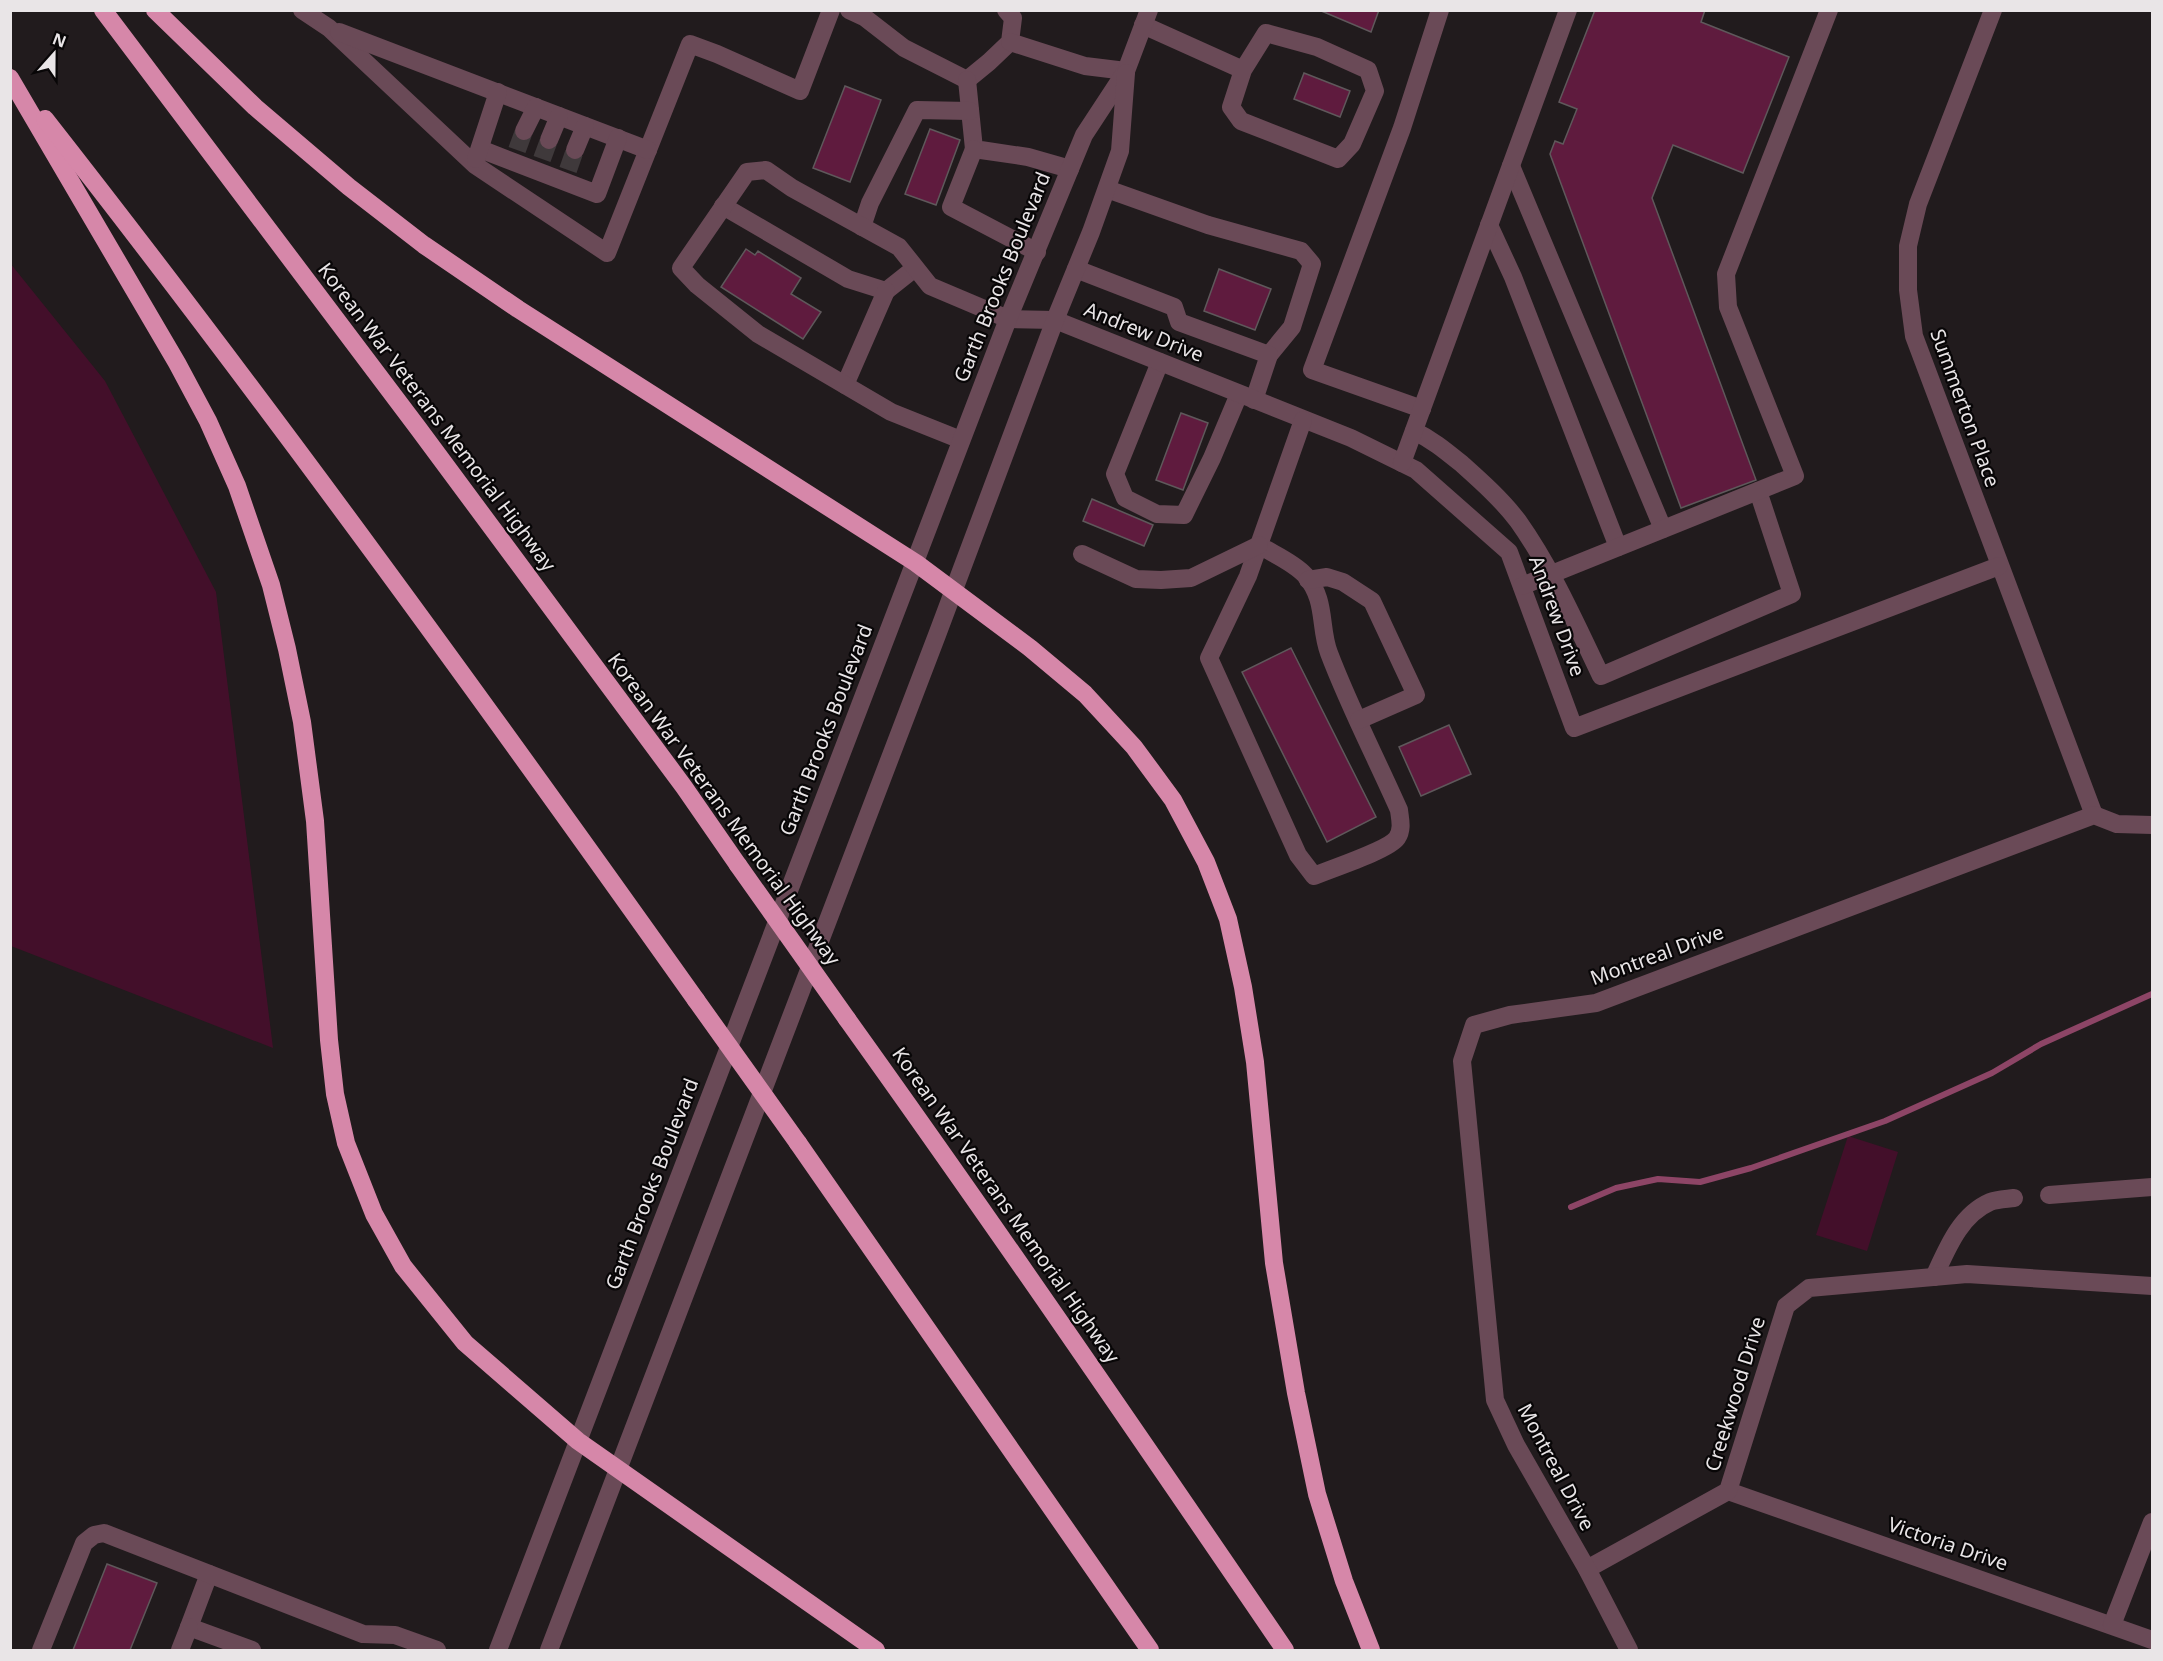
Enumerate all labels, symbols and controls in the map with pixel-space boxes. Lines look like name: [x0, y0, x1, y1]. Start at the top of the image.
north arrow: [24, 24, 84, 84]
text: N: [49, 27, 69, 53]
street label: Garth Brooks Boulevard: [947, 168, 1056, 386]
street label: Korean War Veterans Memorial Highway: [312, 257, 563, 577]
street label: Andrew Drive: [1080, 295, 1208, 368]
street label: Summerton Place: [1924, 325, 2007, 491]
street label: Andrew Drive: [1523, 552, 1592, 680]
street label: Garth Brooks Boulevard: [773, 620, 878, 839]
street label: Korean War Veterans Memorial Highway: [602, 647, 847, 971]
street label: Montreal Drive: [1586, 918, 1727, 991]
street label: Korean War Veterans Memorial Highway: [886, 1041, 1127, 1369]
street label: Garth Brooks Boulevard: [599, 1074, 704, 1293]
street label: Creekwood Drive: [1698, 1313, 1771, 1475]
street label: Montreal Drive: [1512, 1399, 1601, 1535]
street label: Victoria Drive: [1884, 1510, 2012, 1577]

